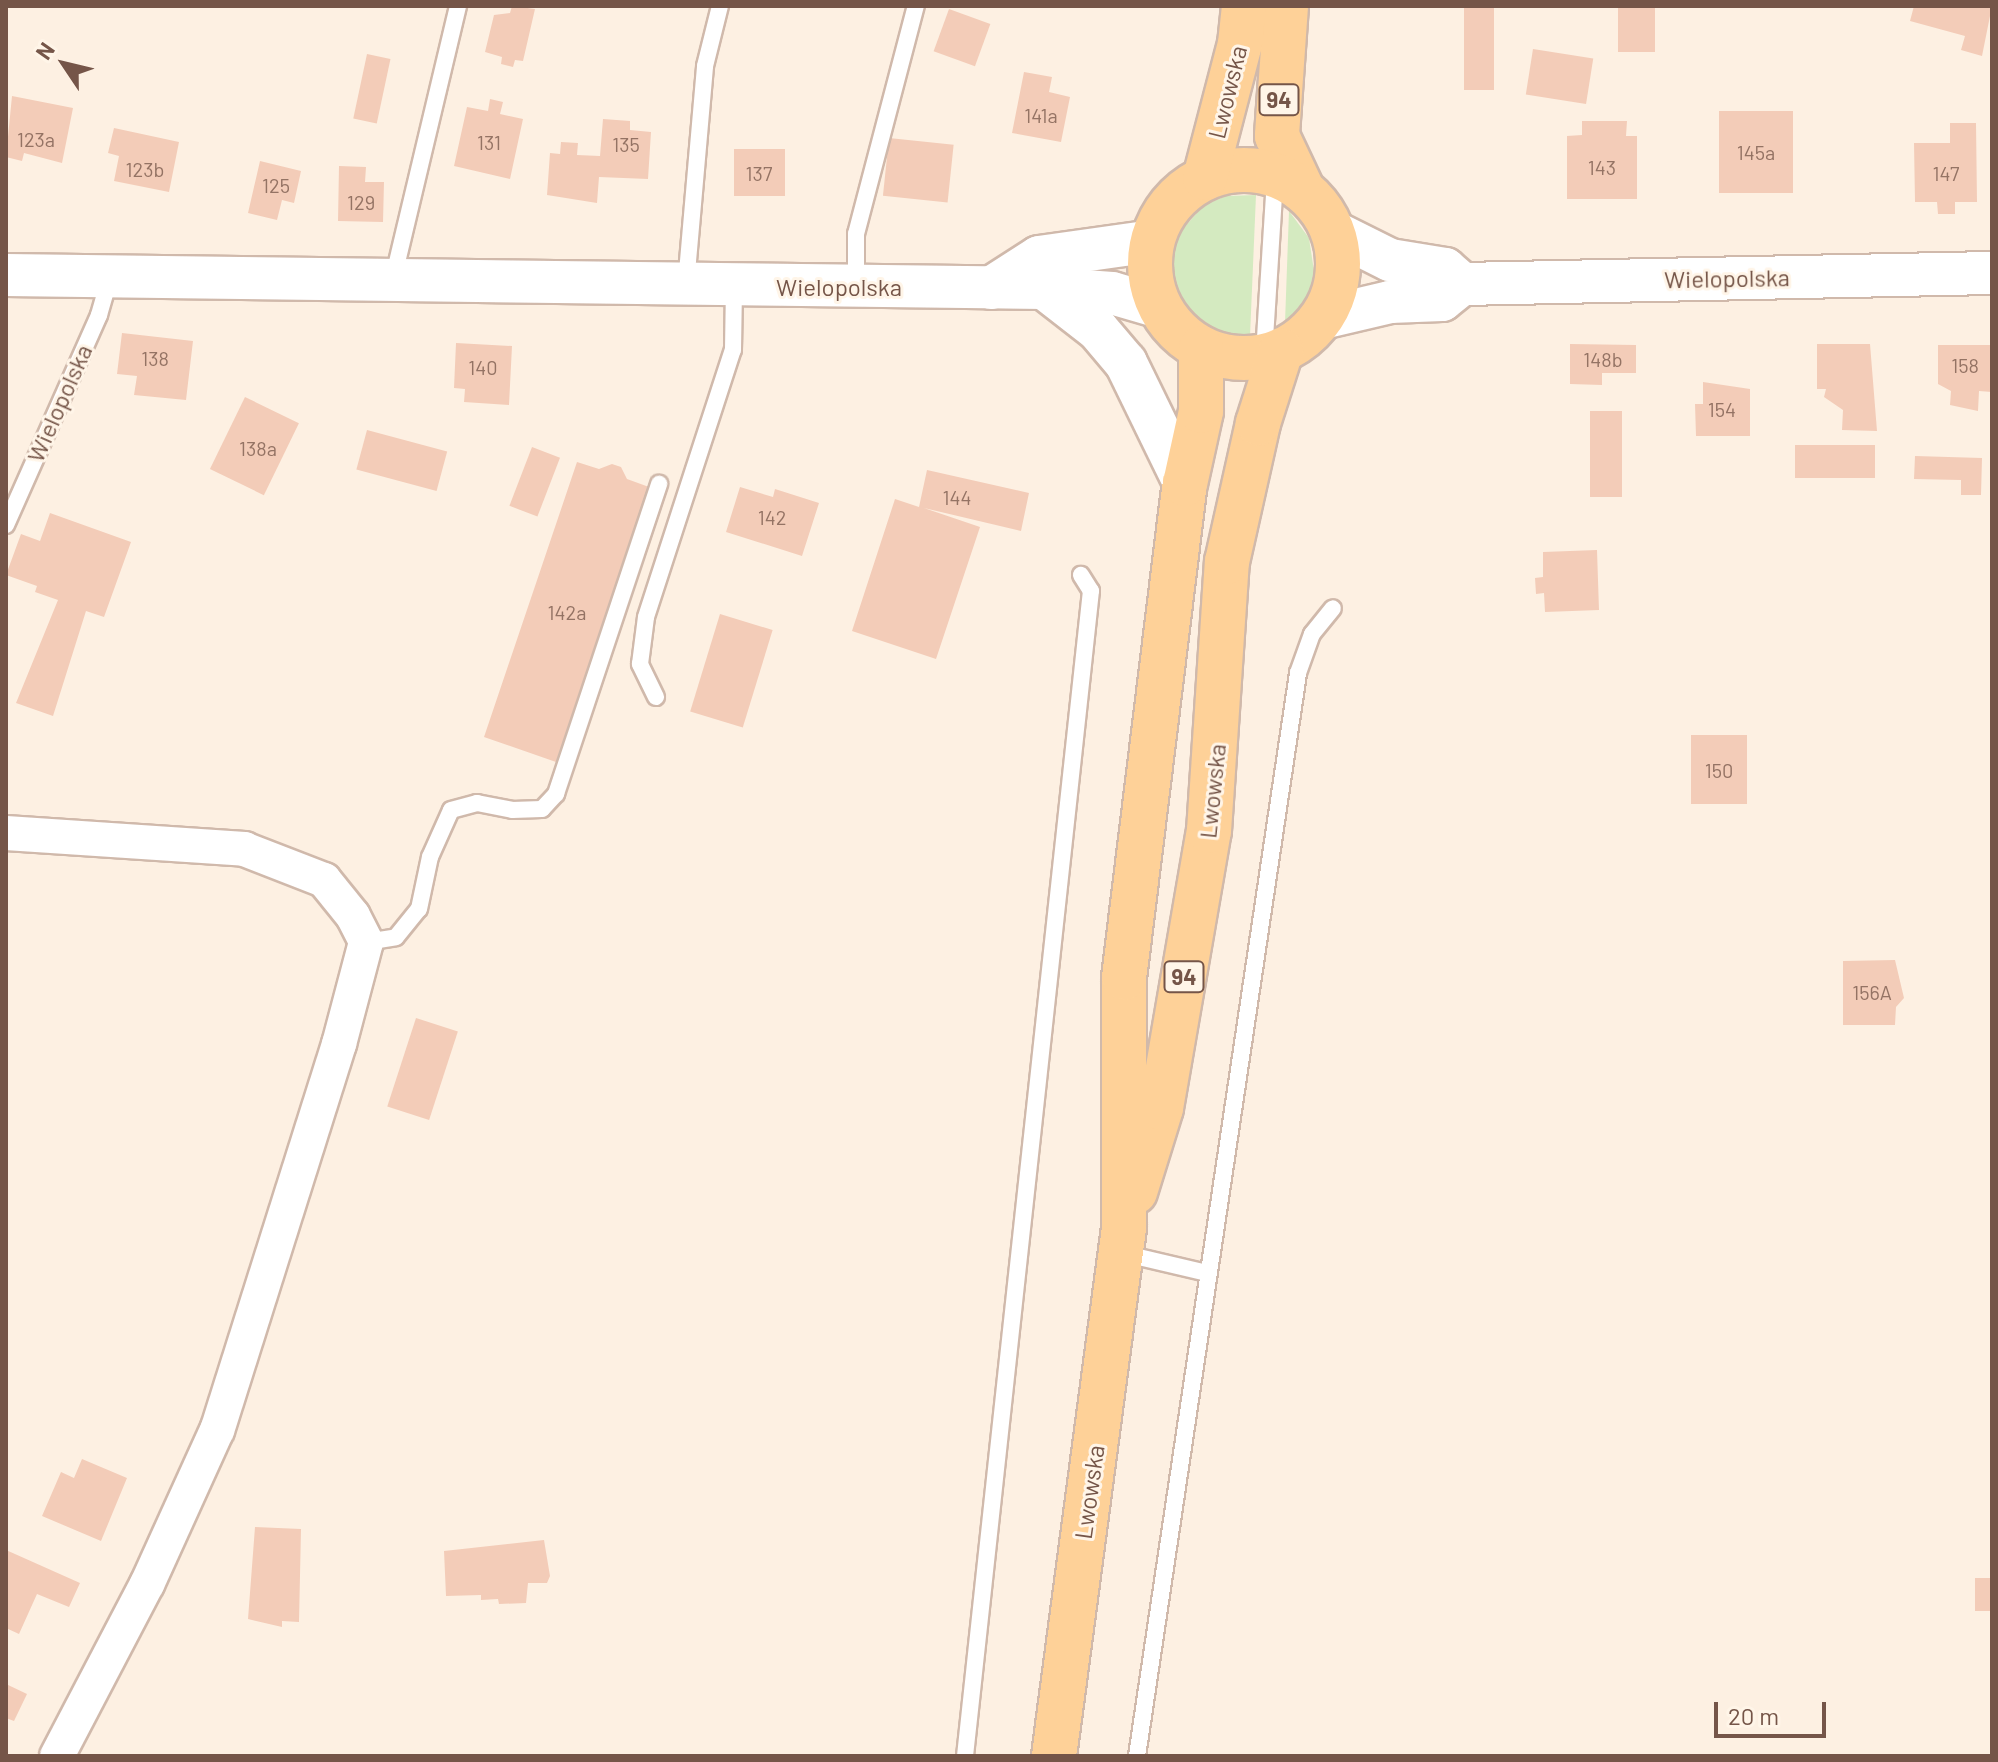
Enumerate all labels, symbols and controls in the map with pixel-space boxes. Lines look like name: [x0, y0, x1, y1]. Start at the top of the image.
north arrow: [24, 24, 104, 104]
text: N: [29, 37, 59, 64]
street label: Lwowska: [1202, 42, 1252, 142]
road number: 94: [1257, 82, 1301, 118]
house number: 141a: [1024, 103, 1058, 127]
house number: 123a: [17, 127, 55, 151]
house number: 131: [477, 130, 501, 154]
house number: 135: [612, 132, 640, 156]
house number: 145a: [1737, 140, 1775, 164]
house number: 143: [1588, 155, 1616, 179]
house number: 123b: [126, 157, 164, 181]
house number: 137: [746, 161, 772, 185]
house number: 147: [1933, 161, 1959, 185]
house number: 125: [262, 173, 290, 197]
house number: 129: [347, 190, 375, 214]
street label: Wielopolska: [1664, 263, 1790, 293]
street label: Wielopolska: [776, 273, 902, 301]
street label: Wielopolska: [20, 340, 98, 466]
house number: 138: [141, 346, 169, 370]
house number: 148b: [1583, 347, 1623, 371]
house number: 158: [1951, 353, 1979, 377]
house number: 140: [468, 355, 498, 379]
house number: 154: [1708, 397, 1736, 421]
house number: 138a: [239, 436, 277, 460]
house number: 144: [942, 485, 972, 509]
house number: 142: [758, 505, 786, 529]
house number: 142a: [548, 600, 586, 624]
street label: Lwowska: [1193, 742, 1231, 840]
house number: 150: [1705, 758, 1733, 782]
road number: 94: [1162, 959, 1206, 995]
house number: 156A: [1852, 980, 1892, 1004]
street label: Lwowska: [1068, 1443, 1110, 1541]
scale bar: [1718, 1686, 1830, 1736]
text: 20 m: [1728, 1701, 1779, 1730]

